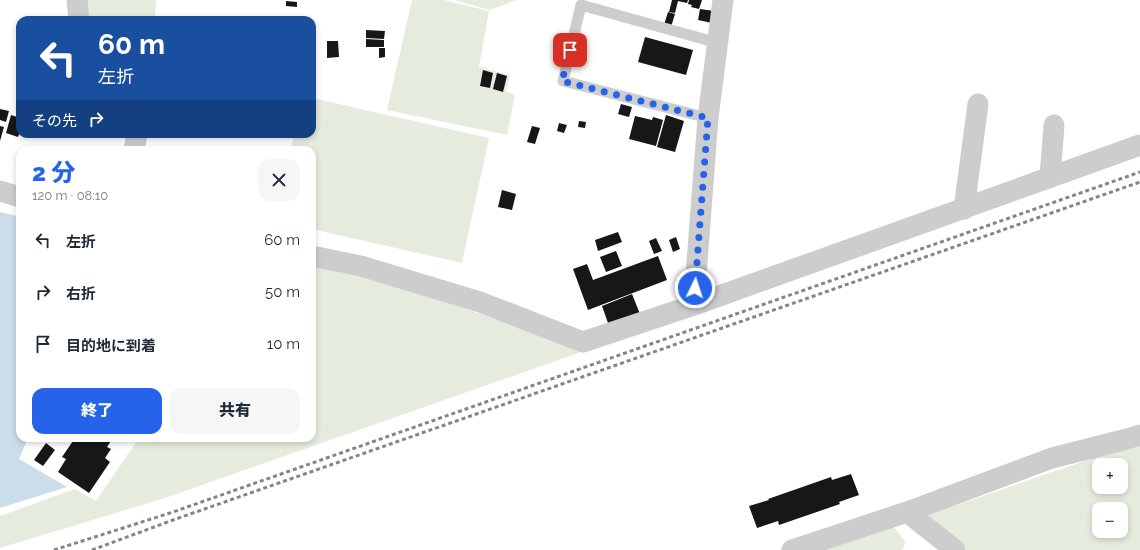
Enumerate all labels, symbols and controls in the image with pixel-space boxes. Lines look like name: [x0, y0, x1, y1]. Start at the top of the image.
text: 60 m: [98, 28, 165, 61]
icon: left: [32, 32, 84, 84]
pin: [553, 33, 587, 67]
icon: arrive: [559, 39, 581, 61]
text: 左折: [98, 66, 134, 87]
icon: right: [85, 108, 107, 130]
text: その先: [32, 112, 77, 130]
text: 2 分: [32, 158, 76, 187]
button: close: [258, 159, 300, 201]
text: 120 m · 08:10: [32, 188, 108, 203]
icon: left: [32, 229, 54, 251]
text: 60 m: [264, 231, 300, 249]
text: 左折: [66, 233, 96, 251]
position arrow: [674, 267, 716, 309]
icon: right: [32, 281, 54, 303]
text: 50 m: [265, 283, 300, 301]
text: 右折: [66, 285, 96, 303]
icon: arrive: [32, 333, 54, 355]
text: 10 m: [267, 335, 300, 353]
text: 目的地に到着: [66, 337, 156, 355]
button: 終了: [32, 388, 162, 434]
button: 共有: [170, 388, 300, 434]
map controls: [1092, 458, 1128, 538]
button: +: [1092, 458, 1128, 494]
button: −: [1092, 502, 1128, 538]

